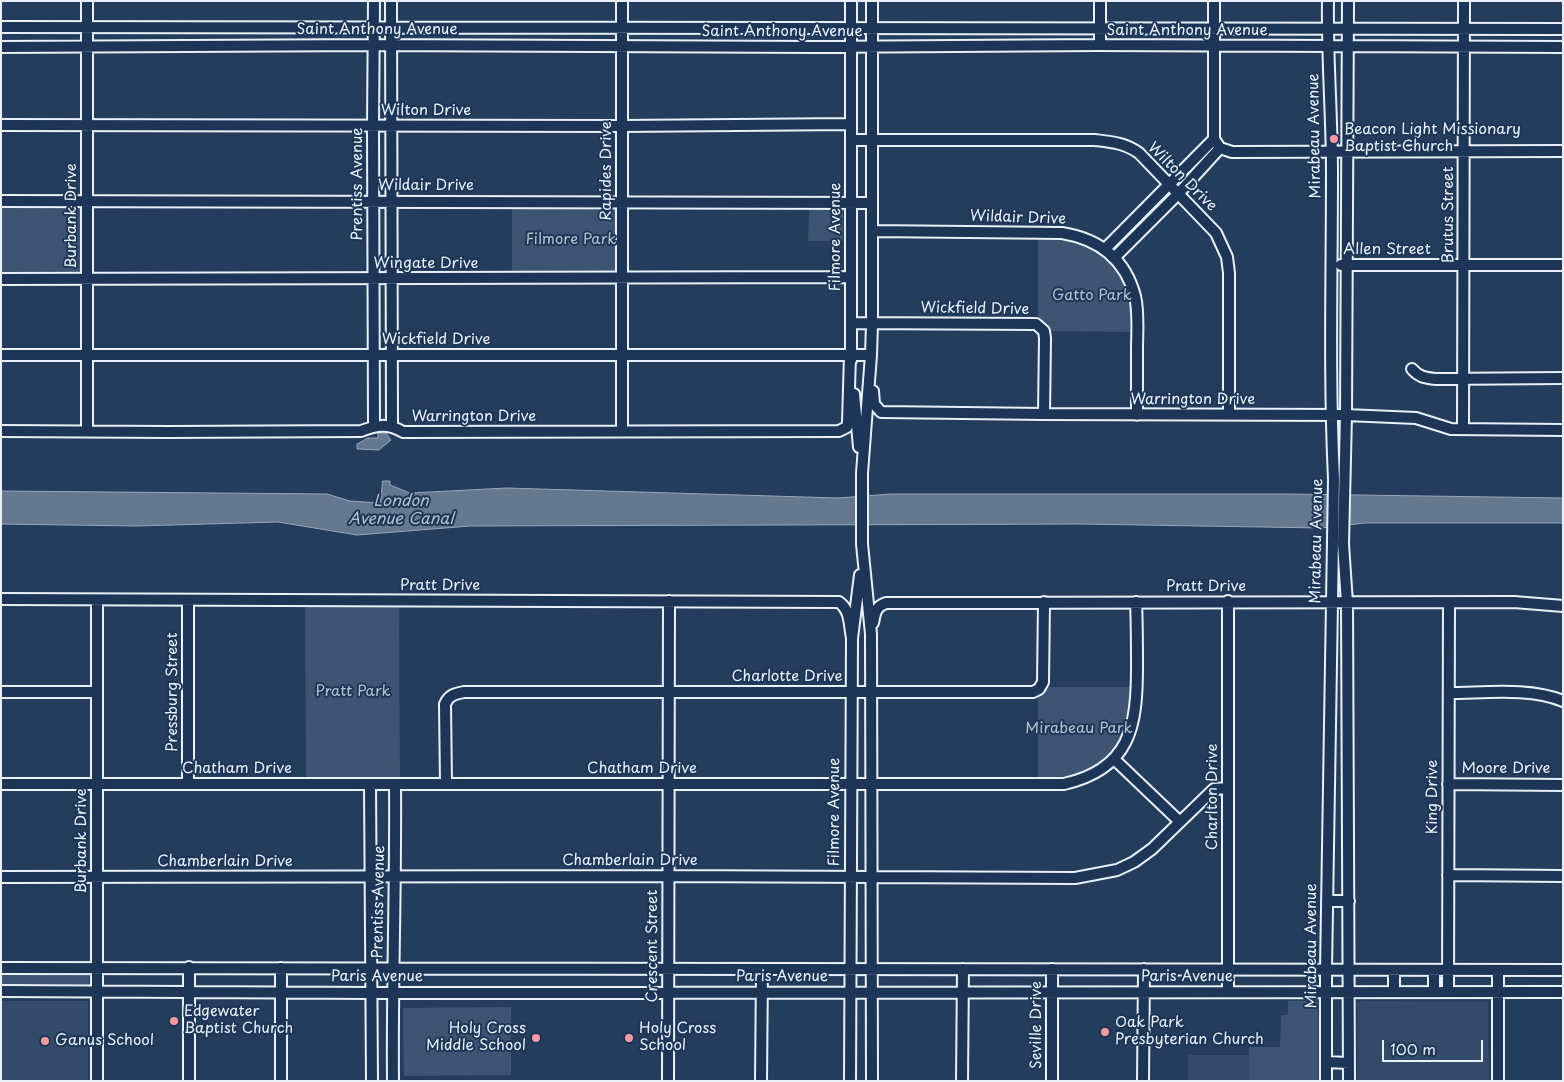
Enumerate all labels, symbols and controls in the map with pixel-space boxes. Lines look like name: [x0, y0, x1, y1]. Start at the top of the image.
street label: Saint Anthony Avenue: [296, 21, 458, 39]
street label: Saint Anthony Avenue: [1106, 22, 1268, 40]
street label: Saint Anthony Avenue: [701, 23, 863, 41]
street label: Mirabeau Avenue: [1305, 73, 1325, 199]
street label: Wilton Drive: [381, 102, 471, 120]
street label: Rapides Drive: [598, 121, 616, 221]
place label: Beacon Light Missionary Baptist Church: [1344, 121, 1521, 156]
street label: Prentiss Avenue: [349, 127, 367, 241]
marker: Beacon Light Missionary Baptist Church: [1328, 133, 1340, 145]
street label: Wilton Drive: [1144, 139, 1220, 215]
street label: Burbank Drive: [63, 163, 81, 269]
street label: Brutus Street: [1440, 166, 1458, 264]
street label: Wildair Drive: [378, 177, 474, 195]
street label: Filmore Avenue: [827, 183, 845, 291]
street label: Wildair Drive: [970, 207, 1066, 229]
park label: Filmore Park: [526, 231, 616, 249]
street label: Allen Street: [1343, 241, 1431, 259]
street label: Wingate Drive: [374, 255, 478, 273]
park label: Gatto Park: [1052, 287, 1132, 305]
street label: Wickfield Drive: [920, 299, 1030, 319]
street label: Wickfield Drive: [382, 331, 490, 349]
street label: Warrington Drive: [1131, 391, 1255, 409]
street label: Warrington Drive: [412, 408, 536, 426]
street label: Mirabeau Avenue: [1307, 478, 1327, 604]
water label: London Avenue Canal: [348, 492, 454, 530]
street label: Pratt Drive: [400, 577, 480, 595]
street label: Pratt Drive: [1166, 578, 1246, 596]
street label: Pressburg Street: [164, 632, 182, 752]
street label: Charlotte Drive: [732, 668, 842, 686]
park label: Pratt Park: [315, 683, 391, 701]
park label: Mirabeau Park: [1025, 720, 1133, 738]
street label: Charlton Drive: [1204, 744, 1222, 850]
street label: Filmore Avenue: [826, 758, 844, 866]
street label: Chatham Drive: [182, 760, 292, 778]
street label: Chatham Drive: [587, 760, 697, 778]
street label: King Drive: [1424, 760, 1442, 834]
street label: Moore Drive: [1461, 760, 1551, 778]
street label: Burbank Drive: [73, 788, 91, 894]
street label: Prentiss Avenue: [369, 845, 389, 959]
street label: Chamberlain Drive: [562, 852, 698, 870]
street label: Chamberlain Drive: [157, 853, 293, 871]
street label: Mirabeau Avenue: [1303, 883, 1321, 1009]
street label: Crescent Street: [644, 890, 662, 1002]
street label: Paris Avenue: [331, 968, 423, 986]
street label: Paris Avenue: [736, 968, 828, 986]
street label: Paris Avenue: [1141, 968, 1233, 986]
street label: Seville Drive: [1028, 981, 1046, 1069]
place label: Edgewater Baptist Church: [184, 1003, 293, 1038]
place label: Oak Park Presbyterian Church: [1115, 1014, 1264, 1049]
marker: Edgewater Baptist Church: [168, 1015, 180, 1027]
place label: Holy Cross Middle School: [426, 1020, 526, 1055]
place label: Holy Cross School: [639, 1020, 716, 1055]
marker: Oak Park Presbyterian Church: [1099, 1026, 1111, 1038]
scale bar: [1384, 1030, 1485, 1062]
place label: Ganus School: [55, 1032, 154, 1050]
marker: Holy Cross Middle School: [530, 1032, 542, 1044]
marker: Holy Cross School: [623, 1032, 635, 1044]
marker: Ganus School: [39, 1035, 51, 1047]
text: 100 m: [1390, 1037, 1436, 1060]

